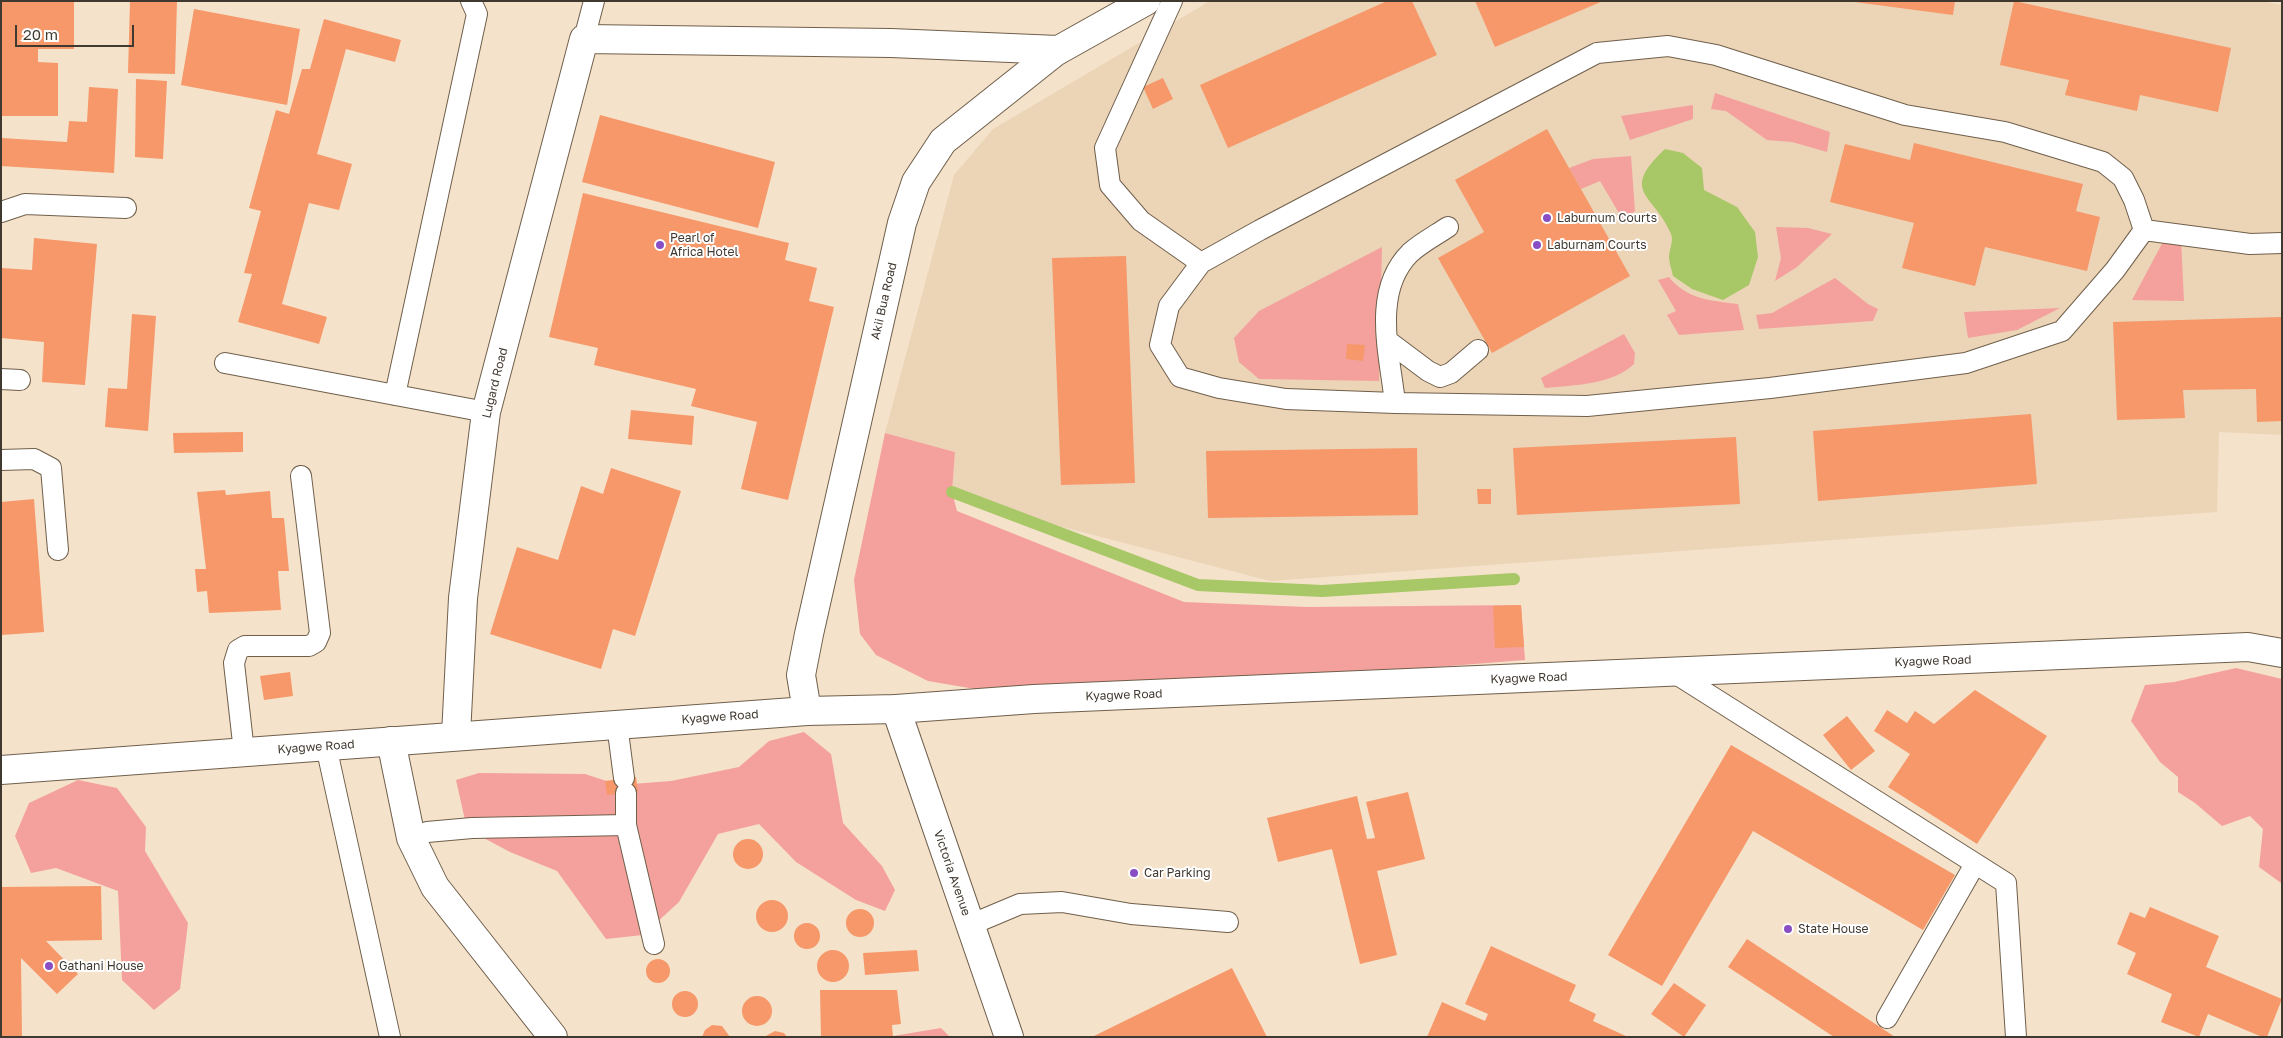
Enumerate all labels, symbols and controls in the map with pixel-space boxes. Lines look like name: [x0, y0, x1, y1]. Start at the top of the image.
scale bar: [18, 15, 136, 47]
text: 20 m: [23, 25, 58, 43]
place label: Laburnum Courts: [1557, 211, 1657, 225]
marker: Laburnum Courts: [1541, 212, 1553, 224]
place label: Pearl of Africa Hotel: [670, 231, 738, 259]
place label: Laburnam Courts: [1547, 238, 1647, 252]
marker: Pearl of Africa Hotel: [654, 239, 666, 251]
marker: Laburnam Courts: [1531, 239, 1543, 251]
street label: Akii Bua Road: [868, 261, 900, 341]
street label: Lugard Road: [479, 346, 511, 420]
street label: Kyagwe Road: [1894, 652, 1972, 670]
street label: Kyagwe Road: [1490, 669, 1568, 687]
street label: Kyagwe Road: [1085, 686, 1163, 704]
street label: Kyagwe Road: [681, 707, 759, 727]
street label: Kyagwe Road: [277, 737, 355, 757]
street label: Victoria Avenue: [931, 828, 973, 918]
place label: Car Parking: [1144, 866, 1211, 880]
marker: Car Parking: [1128, 867, 1140, 879]
place label: State House: [1798, 922, 1869, 936]
marker: State House: [1782, 923, 1794, 935]
place label: Gathani House: [59, 959, 144, 973]
marker: Gathani House: [43, 960, 55, 972]

